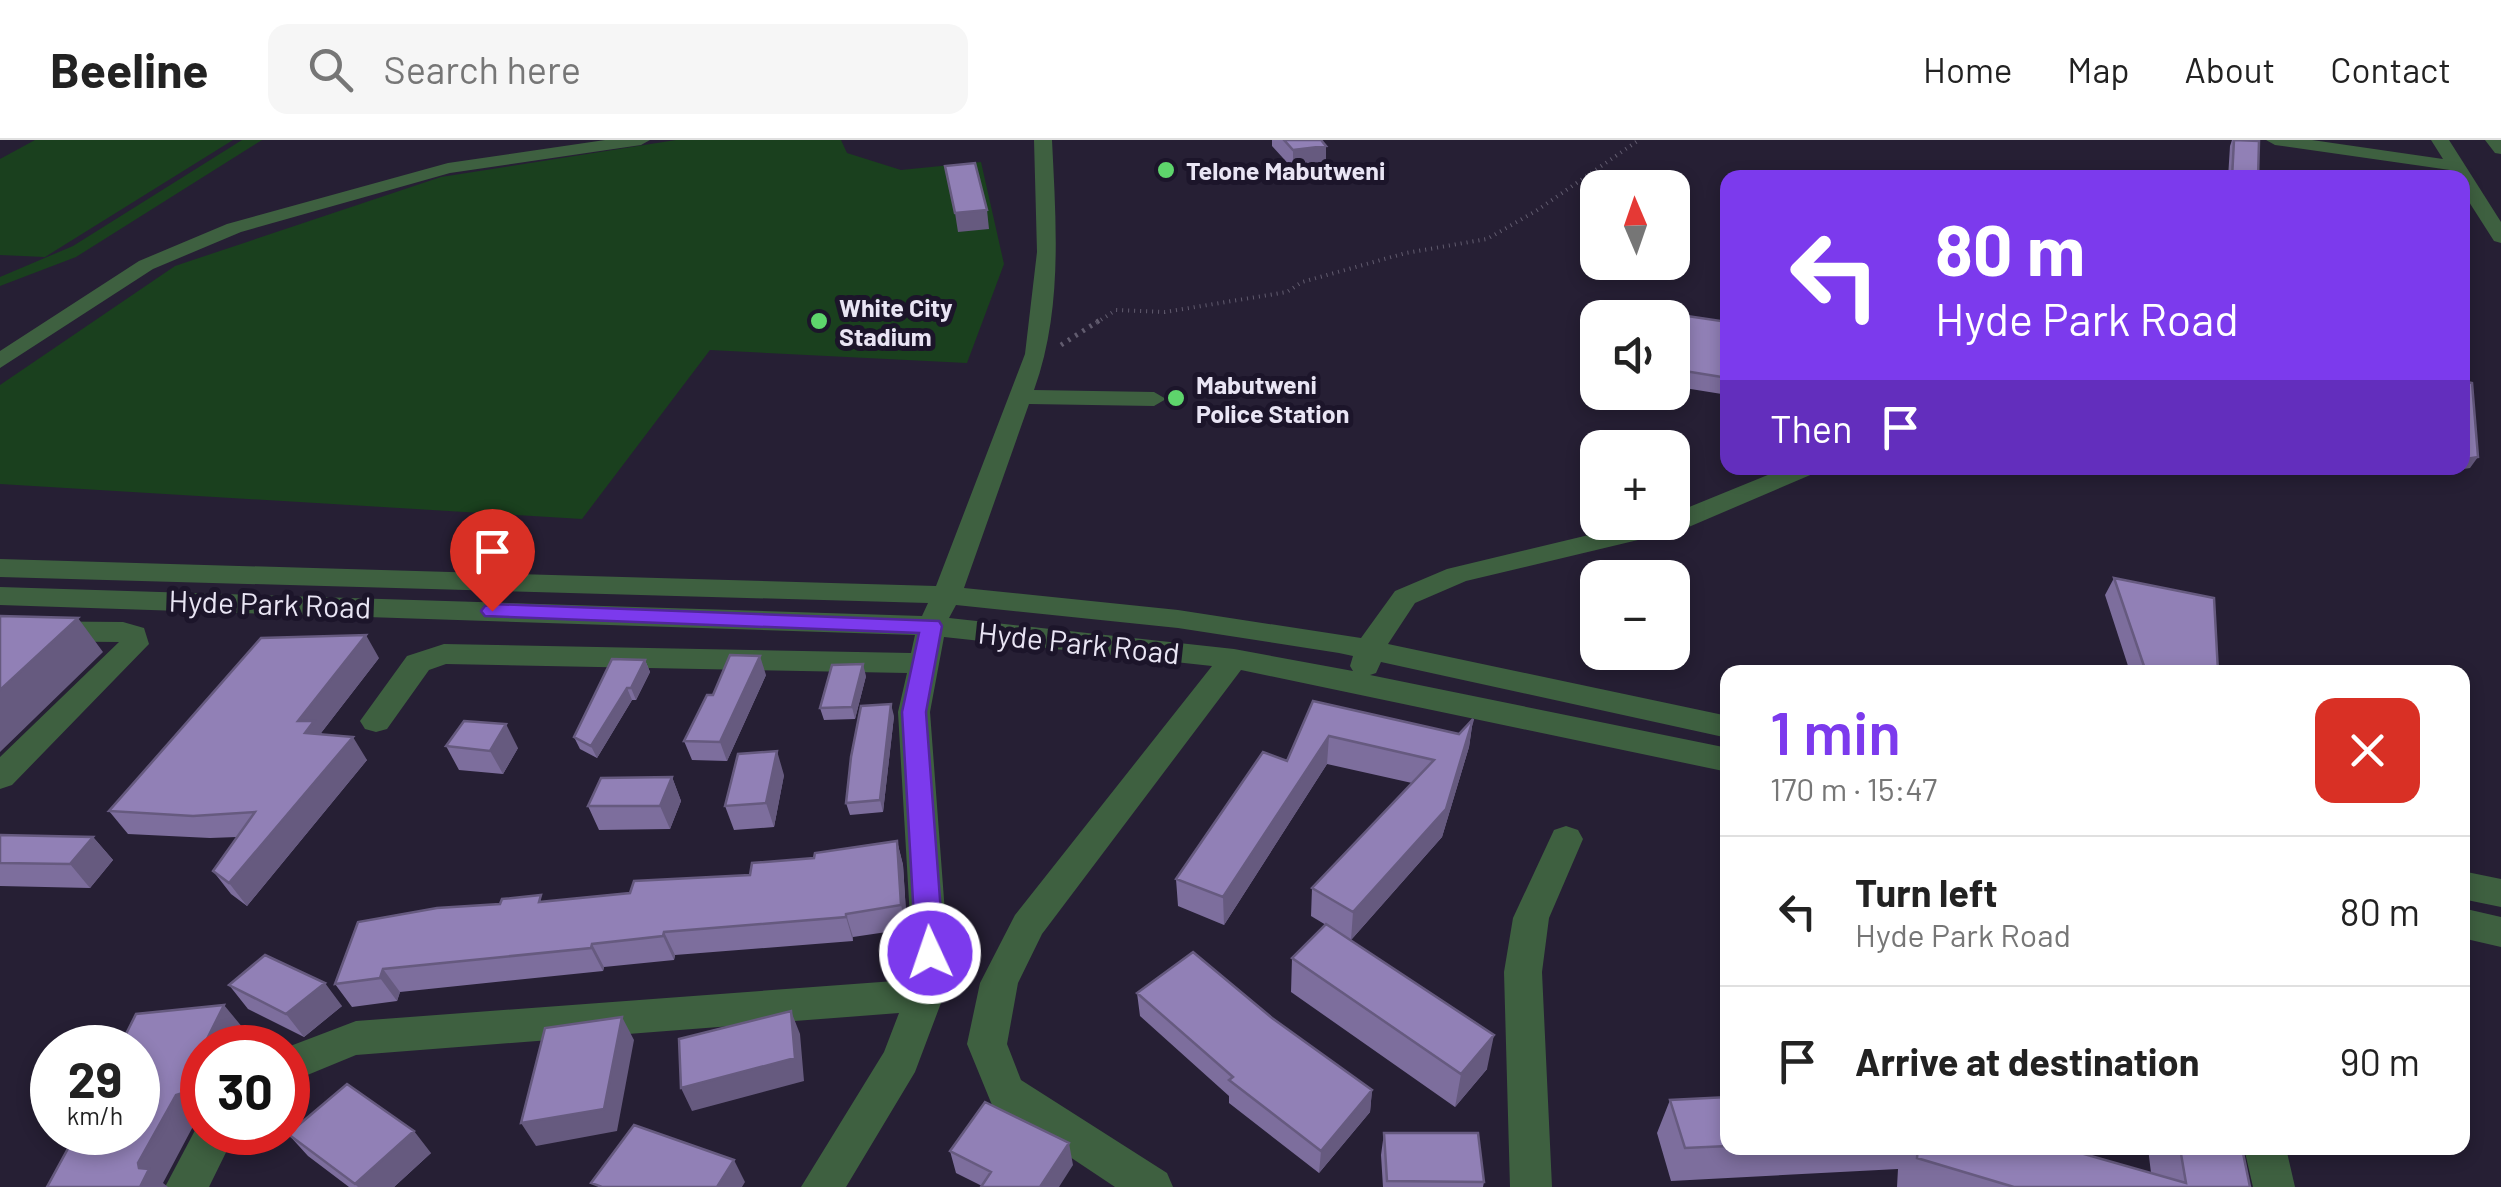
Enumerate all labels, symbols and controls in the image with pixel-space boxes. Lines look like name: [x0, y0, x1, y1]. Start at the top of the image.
search box: [268, 24, 968, 114]
text: Beeline: [50, 40, 208, 98]
icon: search: [303, 42, 358, 97]
text: Search here: [383, 46, 581, 92]
text: Home: [1923, 48, 2012, 90]
text: Map: [2067, 48, 2130, 90]
text: About: [2185, 48, 2275, 90]
text: Contact: [2330, 48, 2451, 90]
place label: Telone Mabutweni: [1186, 155, 1385, 185]
marker: Telone Mabutweni: [1155, 159, 1177, 181]
north arrow: [1580, 170, 1690, 280]
map controls: [1580, 170, 1690, 670]
text: 80 m: [1935, 206, 2085, 290]
icon: left: [1770, 210, 1900, 340]
text: Hyde Park Road: [1935, 291, 2239, 345]
place label: White City Stadium: [839, 292, 953, 351]
button: sound: [1580, 300, 1690, 410]
marker: White City Stadium: [808, 310, 830, 332]
place label: Mabutweni Police Station: [1196, 369, 1349, 428]
marker: Mabutweni Police Station: [1165, 387, 1187, 409]
icon: arrive: [1873, 400, 1928, 455]
text: Then: [1770, 405, 1853, 451]
button: +: [1580, 430, 1690, 540]
pin: [450, 509, 535, 612]
icon: arrive: [465, 524, 520, 579]
button: −: [1580, 560, 1690, 670]
street label: Hyde Park Road: [168, 581, 372, 625]
street label: Hyde Park Road: [976, 614, 1182, 670]
text: 1 min: [1770, 695, 1901, 767]
button: close: [2315, 698, 2420, 803]
text: 170 m · 15:47: [1770, 769, 1937, 807]
text: Turn left: [1855, 869, 1998, 915]
icon: left: [1770, 884, 1825, 939]
text: 80 m: [2340, 888, 2420, 934]
position arrow: [878, 901, 982, 1005]
text: Hyde Park Road: [1855, 915, 2071, 953]
speed limit sign: 30: [180, 1025, 310, 1155]
icon: arrive: [1770, 1034, 1825, 1089]
text: Arrive at destination: [1855, 1038, 2200, 1084]
text: 90 m: [2340, 1038, 2420, 1084]
text: 29: [68, 1048, 122, 1108]
text: km/h: [67, 1100, 123, 1130]

